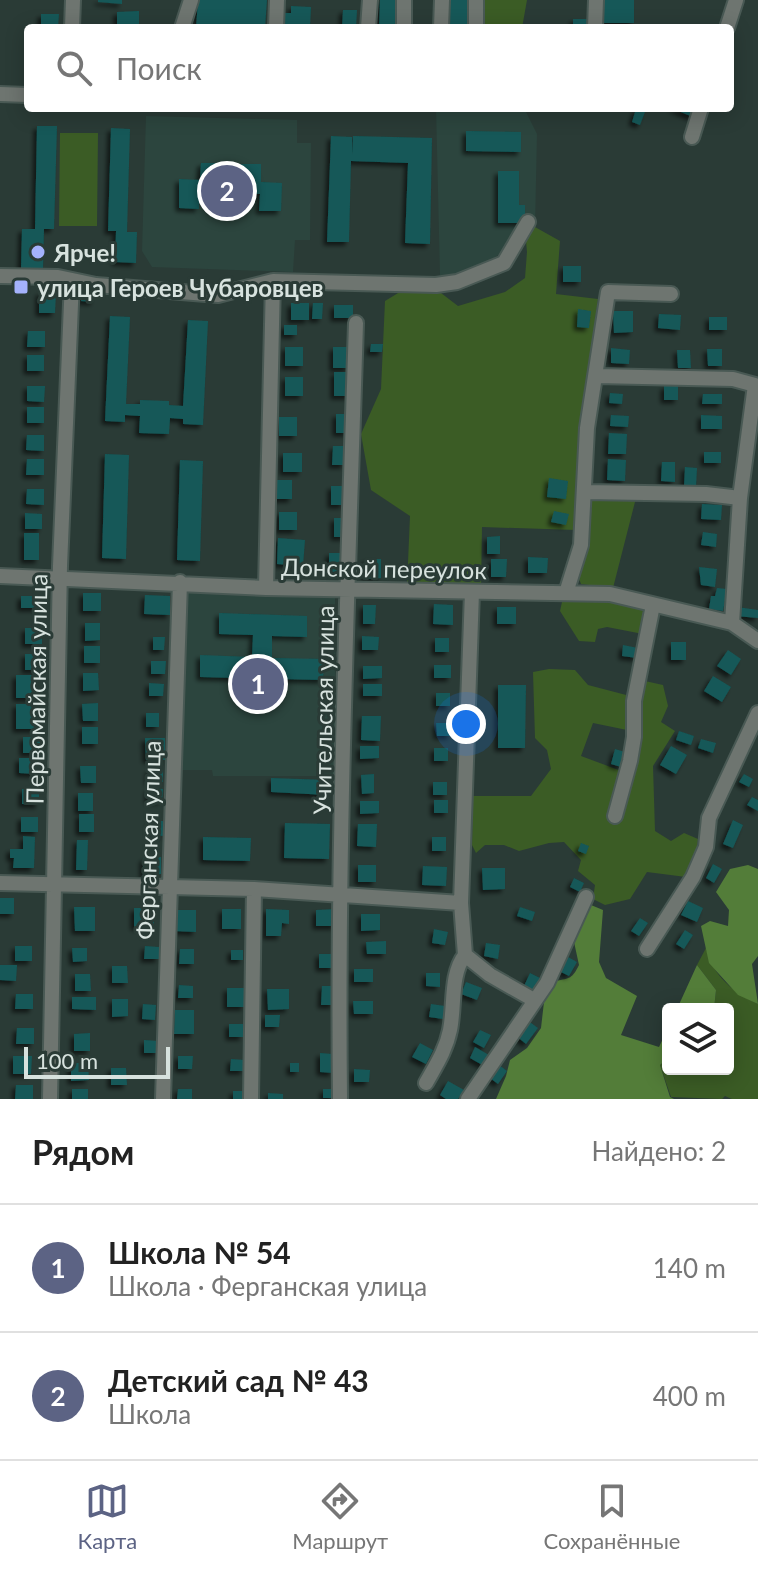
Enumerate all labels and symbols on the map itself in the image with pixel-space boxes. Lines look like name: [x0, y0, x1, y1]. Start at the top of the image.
pin: 2: [201, 161, 253, 221]
place label: Ярче!: [53, 238, 116, 267]
marker: Ярче!: [29, 243, 47, 261]
place label: улица Героев Чубаровцев: [37, 273, 324, 302]
marker: улица Героев Чубаровцев: [12, 278, 30, 296]
street label: Донской переулок: [281, 552, 488, 584]
street label: Первомайская улица: [19, 573, 53, 805]
street label: Учительская улица: [307, 605, 339, 815]
pin: 1: [232, 654, 284, 714]
your location: [446, 704, 486, 744]
street label: Ферганская улица: [130, 740, 166, 940]
scale bar: [24, 1043, 170, 1079]

